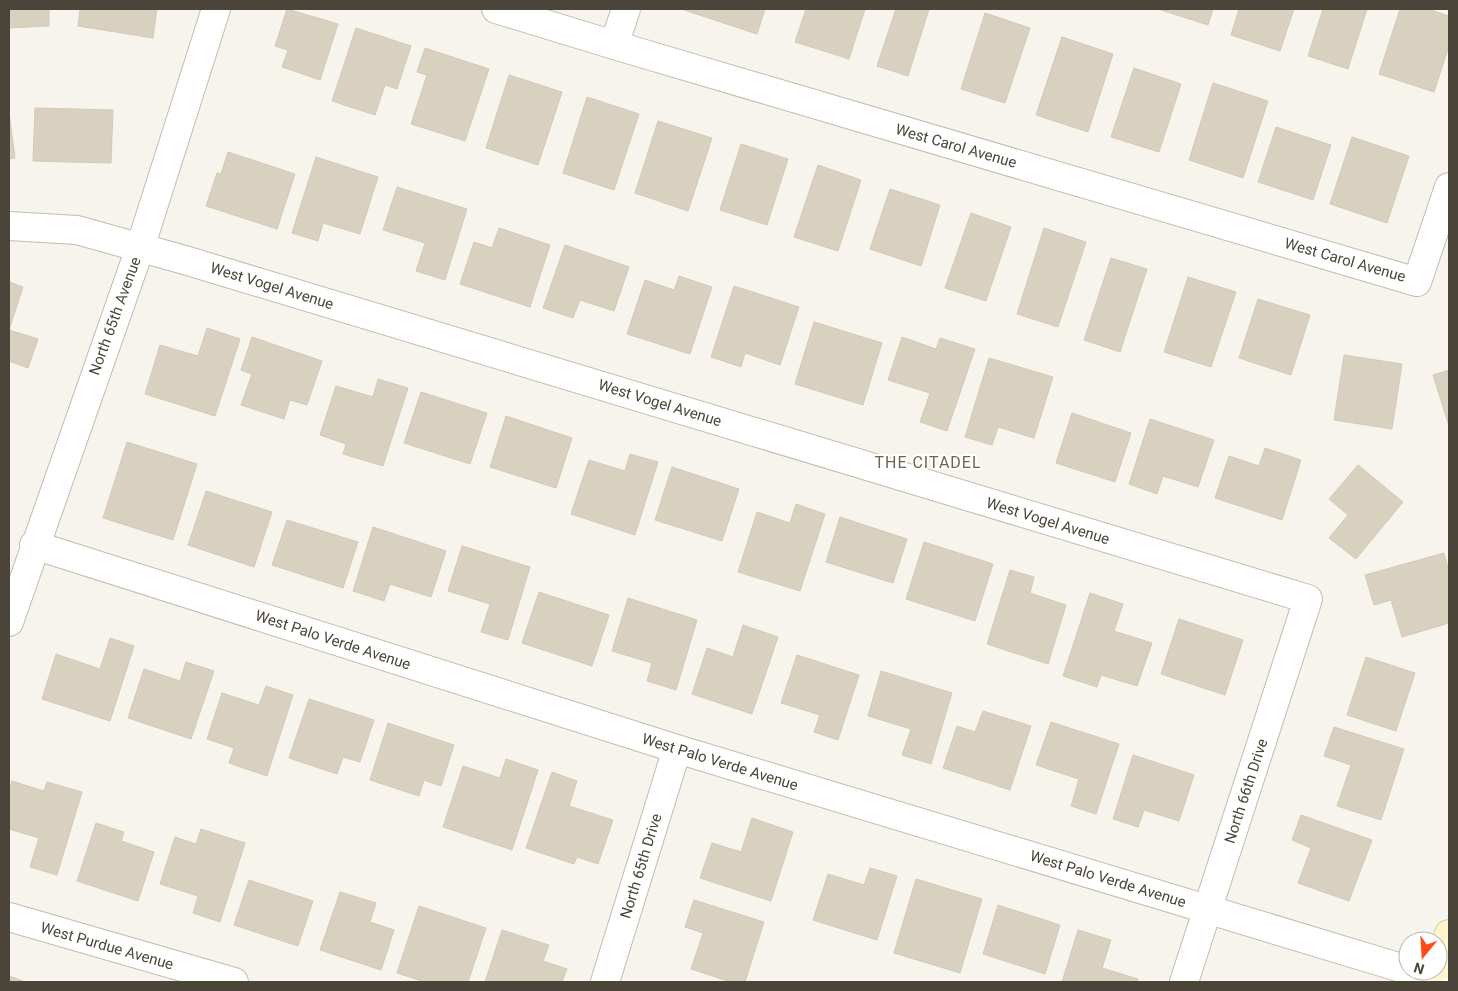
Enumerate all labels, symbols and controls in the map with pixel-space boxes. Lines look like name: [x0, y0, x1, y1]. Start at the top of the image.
street label: West Carol Avenue: [893, 120, 1019, 172]
street label: West Carol Avenue: [1282, 234, 1408, 286]
street label: North 65th Avenue: [85, 254, 145, 378]
street label: West Vogel Avenue: [208, 259, 336, 313]
street label: West Vogel Avenue: [596, 376, 724, 430]
district label: THE CITADEL: [874, 453, 982, 472]
street label: West Vogel Avenue: [984, 494, 1112, 548]
street label: West Palo Verde Avenue: [253, 606, 413, 674]
street label: West Palo Verde Avenue: [640, 730, 800, 794]
street label: North 66th Drive: [1221, 736, 1271, 846]
street label: North 65th Drive: [616, 811, 666, 921]
street label: West Palo Verde Avenue: [1028, 847, 1188, 911]
street label: West Purdue Avenue: [38, 918, 176, 974]
north arrow: [1398, 931, 1448, 981]
text: N: [1412, 959, 1426, 978]

